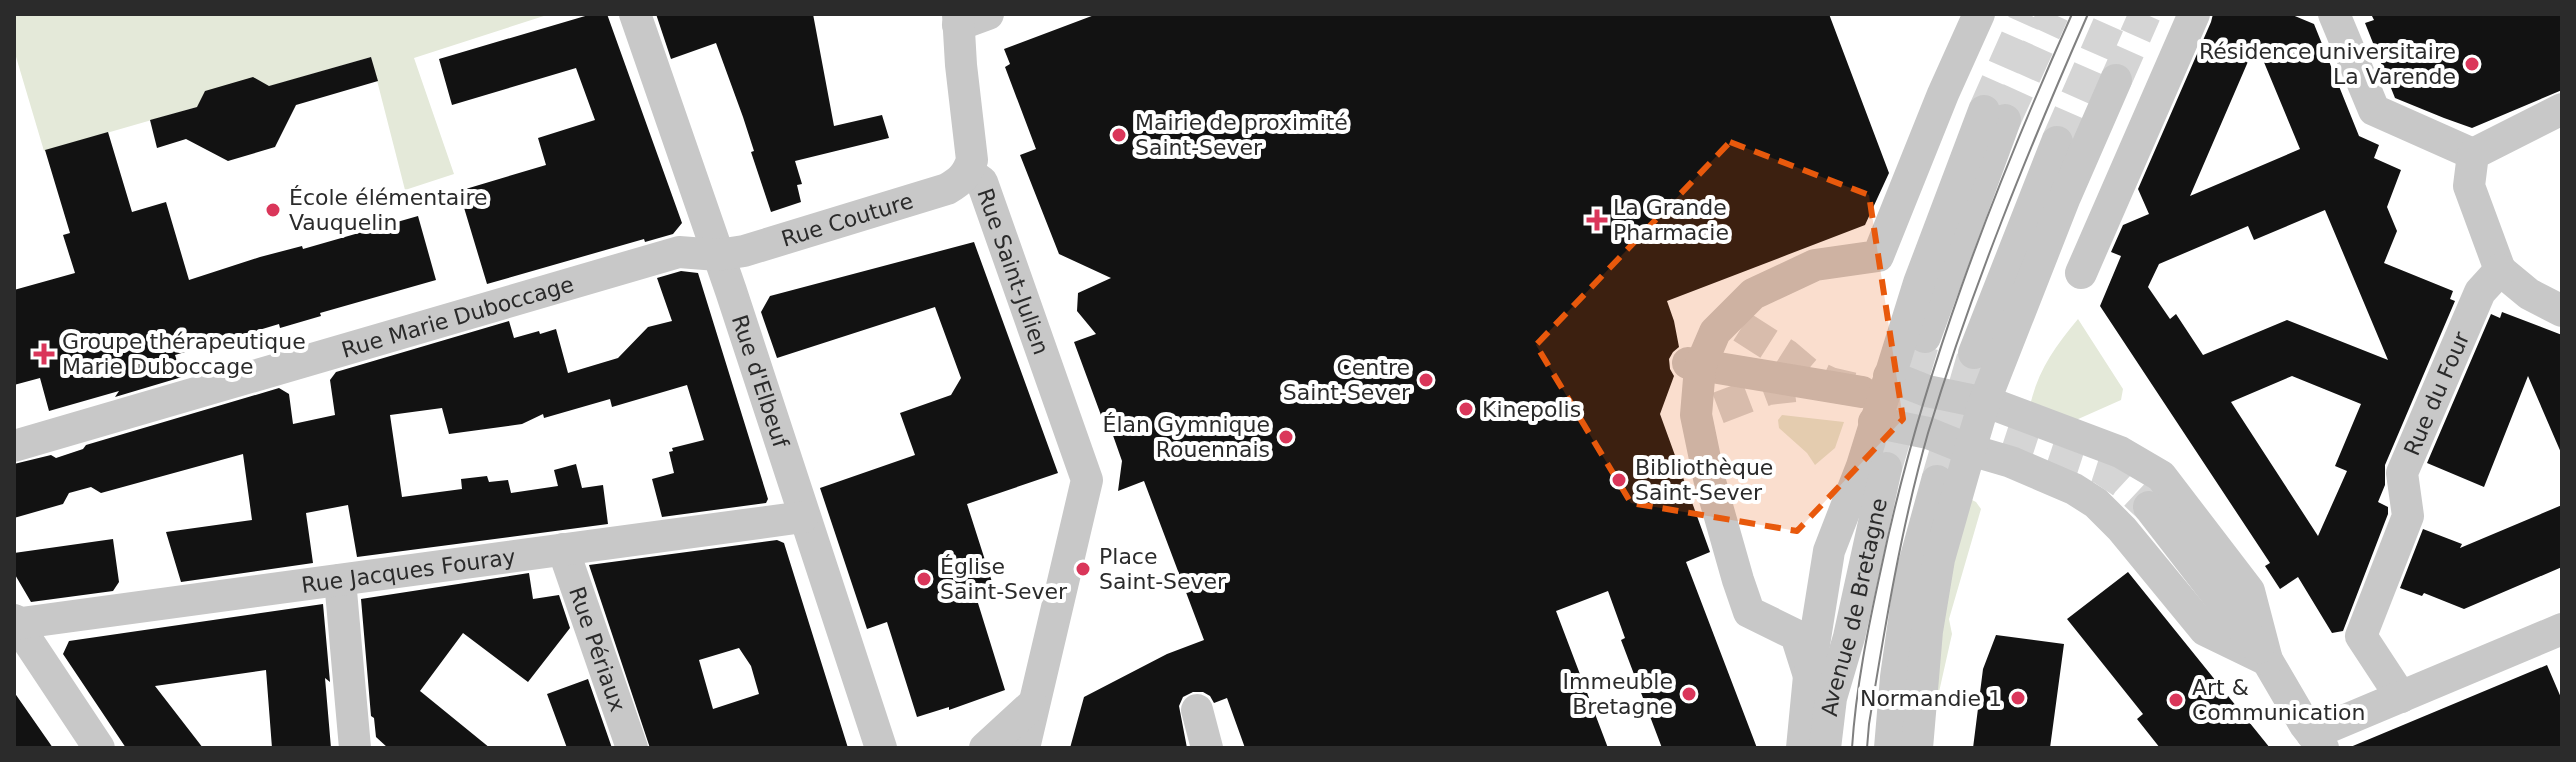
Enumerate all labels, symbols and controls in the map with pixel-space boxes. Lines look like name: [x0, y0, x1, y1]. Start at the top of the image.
place label: Résidence universitaire La Varende: [2199, 39, 2456, 89]
marker: Résidence universitaire La Varende: [2463, 55, 2481, 73]
place label: Mairie de proximité Saint-Sever: [1135, 110, 1348, 160]
marker: Mairie de proximité Saint-Sever: [1110, 126, 1128, 144]
place label: École élémentaire Vauquelin: [289, 185, 488, 235]
street label: Rue Saint-Julien: [973, 185, 1054, 358]
street label: Rue Couture: [778, 188, 916, 251]
place label: La Grande Pharmacie: [1613, 195, 1729, 245]
marker: École élémentaire Vauquelin: [264, 201, 282, 219]
marker: La Grande Pharmacie: [1588, 211, 1606, 229]
street label: Rue Marie Duboccage: [339, 271, 576, 362]
street label: Rue d'Elbeuf: [727, 312, 794, 452]
street label: Rue du Four: [2399, 327, 2474, 459]
place label: Groupe thérapeutique Marie Duboccage: [62, 329, 306, 379]
marker: Groupe thérapeutique Marie Duboccage: [33, 343, 55, 365]
place label: Centre Saint-Sever: [1283, 355, 1411, 405]
marker: Centre Saint-Sever: [1417, 371, 1435, 389]
place label: Kinepolis: [1482, 397, 1581, 422]
marker: Kinepolis: [1457, 400, 1475, 418]
place label: Élan Gymnique Rouennais: [1103, 412, 1270, 462]
marker: Élan Gymnique Rouennais: [1277, 428, 1295, 446]
place label: Bibliothèque Saint-Sever: [1635, 455, 1773, 505]
marker: Bibliothèque Saint-Sever: [1610, 471, 1628, 489]
street label: Avenue de Bretagne: [1816, 496, 1892, 718]
street label: Rue Jacques Fouray: [300, 544, 517, 597]
place label: Place Saint-Sever: [1099, 544, 1227, 594]
place label: Église Saint-Sever: [940, 554, 1068, 604]
marker: Place Saint-Sever: [1074, 560, 1092, 578]
marker: Église Saint-Sever: [915, 570, 933, 588]
street label: Rue Périaux: [565, 583, 631, 715]
place label: Immeuble Bretagne: [1563, 669, 1673, 719]
place label: Art & Communication: [2192, 675, 2365, 725]
marker: Immeuble Bretagne: [1680, 685, 1698, 703]
place label: Normandie 1: [1860, 686, 2002, 711]
marker: Normandie 1: [2009, 689, 2027, 707]
marker: Art & Communication: [2167, 691, 2185, 709]

